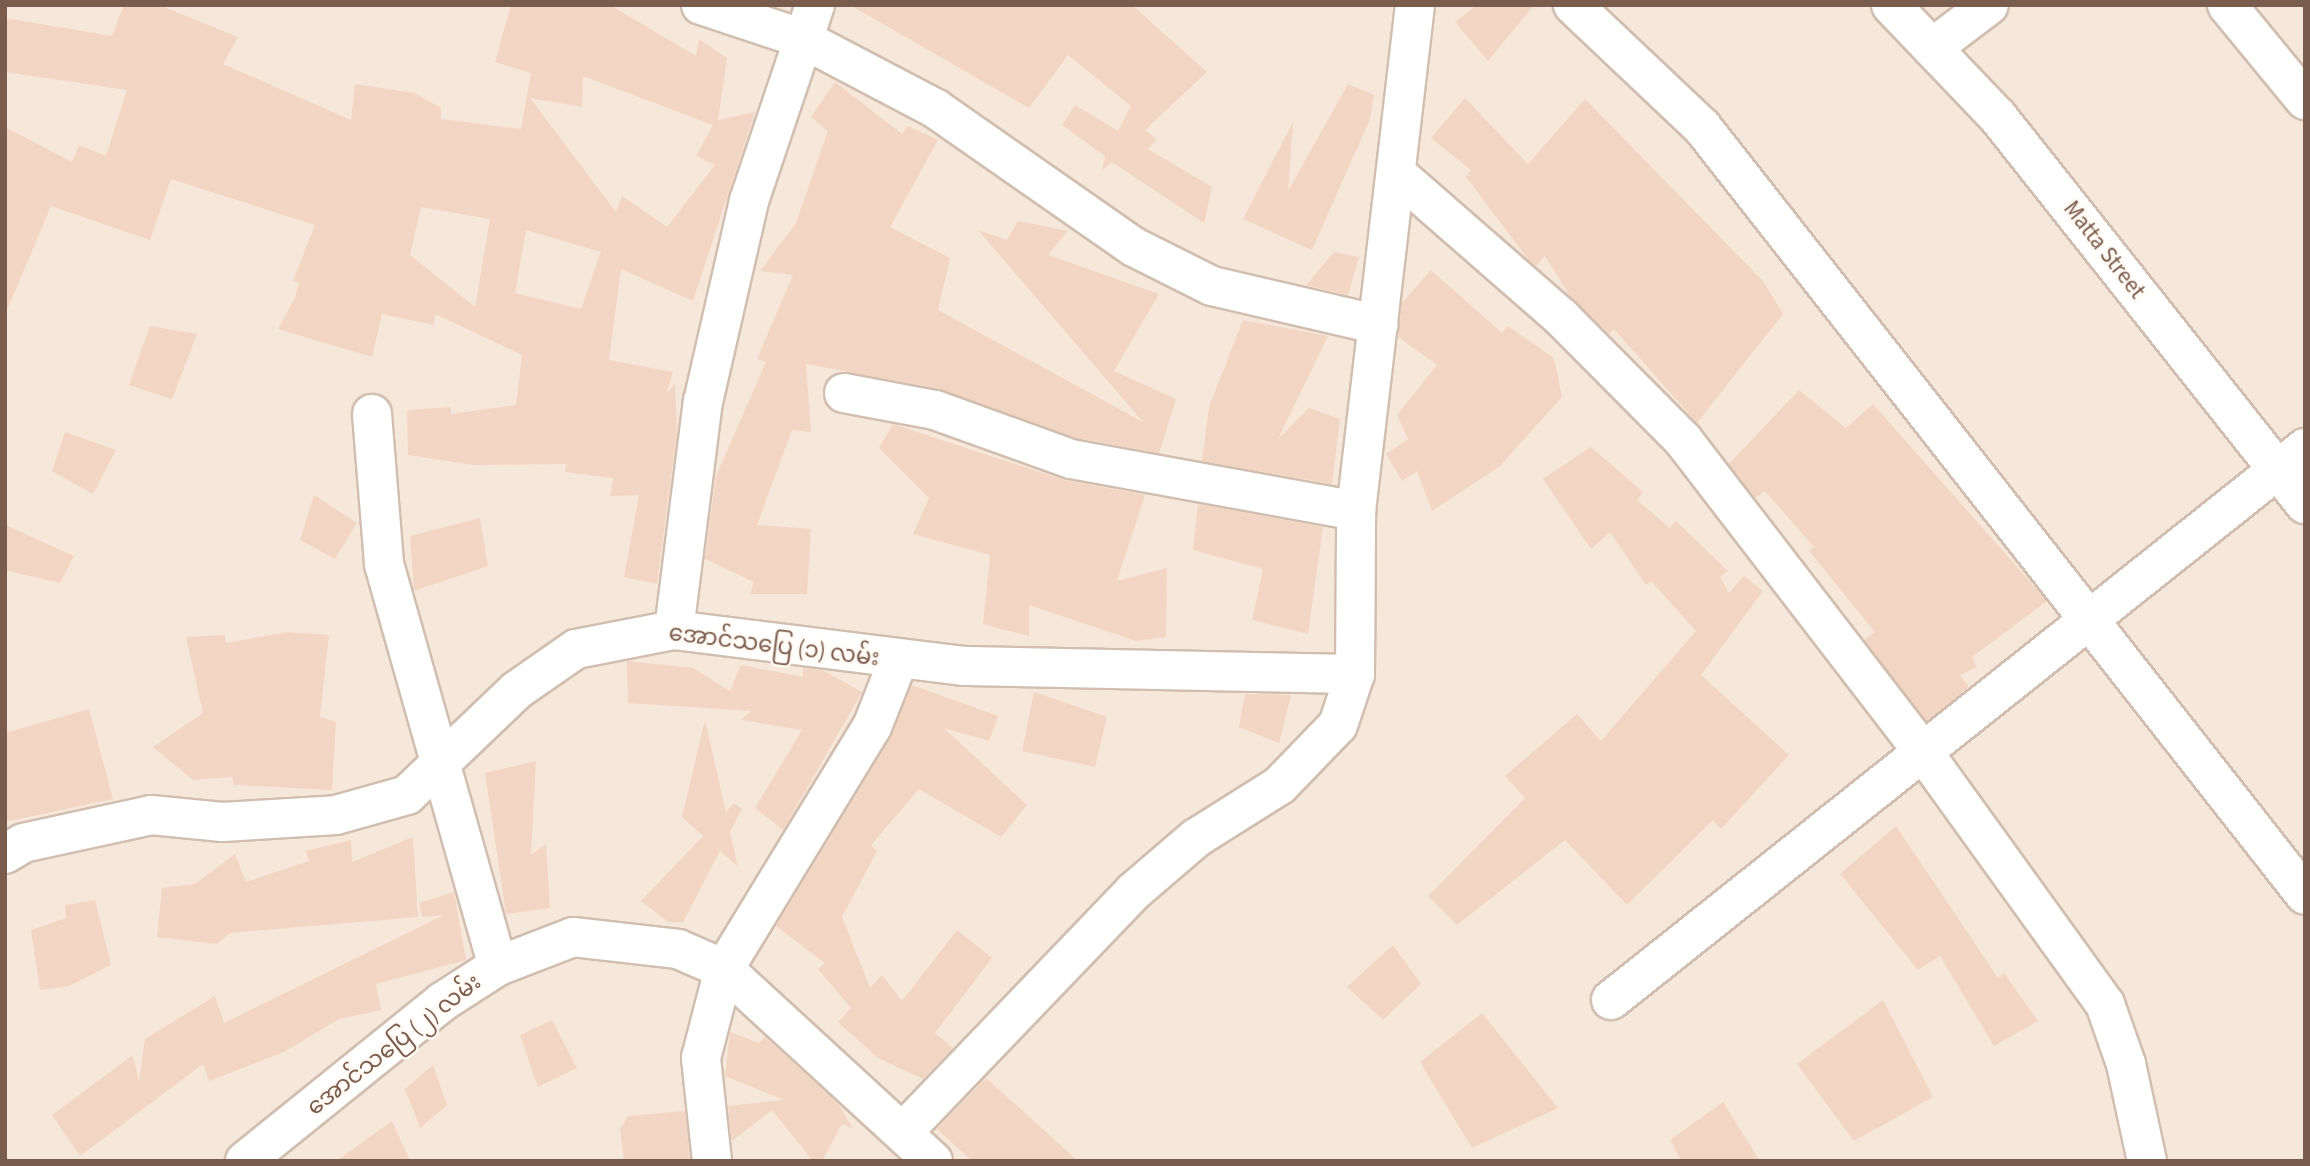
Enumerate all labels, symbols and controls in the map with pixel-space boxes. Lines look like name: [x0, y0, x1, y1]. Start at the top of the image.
street label: Matta Street: [2057, 196, 2151, 304]
street label: အောင်သပြေ (၁) လမ်း: [667, 619, 881, 673]
street label: အောင်သပြေ (၂) လမ်း: [301, 968, 487, 1122]

